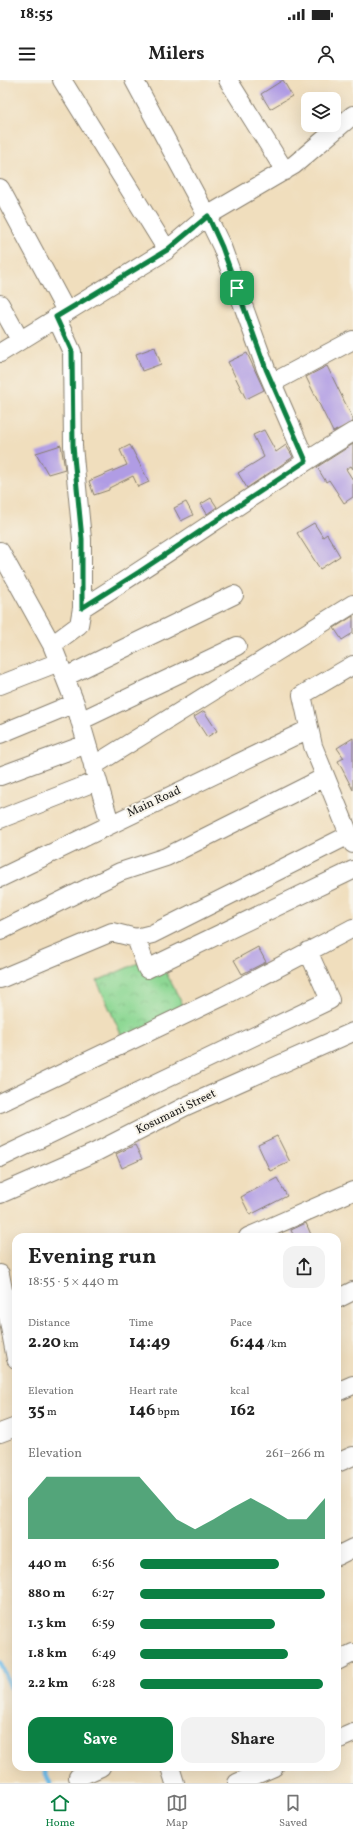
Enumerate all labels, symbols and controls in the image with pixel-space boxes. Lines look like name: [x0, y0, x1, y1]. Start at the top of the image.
text: 18:55: [20, 4, 53, 25]
text: Milers: [149, 42, 204, 67]
icon: menu: [16, 43, 38, 65]
icon: person: [315, 43, 337, 65]
map controls: [301, 92, 341, 132]
button: layers: [301, 92, 341, 132]
pin: [220, 271, 254, 305]
icon: arrive: [226, 277, 248, 299]
street label: Main Road: [125, 783, 184, 821]
street label: Kosumani Street: [133, 1086, 219, 1138]
text: Evening run: [28, 1242, 157, 1273]
button: share: [283, 1246, 325, 1288]
text: 18:55 · 5 × 440 m: [28, 1273, 119, 1291]
text: Distance: [28, 1316, 70, 1331]
text: Time: [129, 1316, 153, 1331]
text: Pace: [230, 1316, 252, 1331]
text: 2.20: [28, 1331, 61, 1354]
text: 14:49: [129, 1331, 170, 1354]
text: 6:44: [230, 1331, 265, 1354]
text: km: [61, 1337, 79, 1352]
text: /km: [265, 1337, 287, 1352]
text: Elevation: [28, 1384, 74, 1399]
text: Heart rate: [129, 1384, 178, 1399]
text: kcal: [230, 1384, 250, 1399]
text: 35: [28, 1399, 45, 1422]
text: 146: [129, 1399, 155, 1422]
text: 162: [230, 1399, 255, 1422]
text: m: [45, 1405, 57, 1420]
text: bpm: [155, 1405, 180, 1420]
text: Elevation: [28, 1445, 82, 1463]
text: 261–266 m: [265, 1445, 325, 1463]
text: 440 m: [28, 1555, 67, 1573]
text: 6:56: [92, 1555, 114, 1573]
text: 880 m: [28, 1585, 65, 1603]
text: 6:27: [92, 1585, 115, 1603]
text: 1.3 km: [28, 1615, 66, 1633]
text: 6:59: [92, 1615, 114, 1633]
text: 1.8 km: [28, 1645, 67, 1663]
text: 6:49: [92, 1645, 116, 1663]
text: 2.2 km: [28, 1675, 68, 1693]
text: 6:28: [92, 1675, 115, 1693]
button: Save: [28, 1717, 173, 1763]
button: Share: [181, 1717, 325, 1763]
tab: Home: [46, 1792, 75, 1831]
tab: Map: [166, 1792, 188, 1831]
tab: Saved: [279, 1792, 307, 1831]

